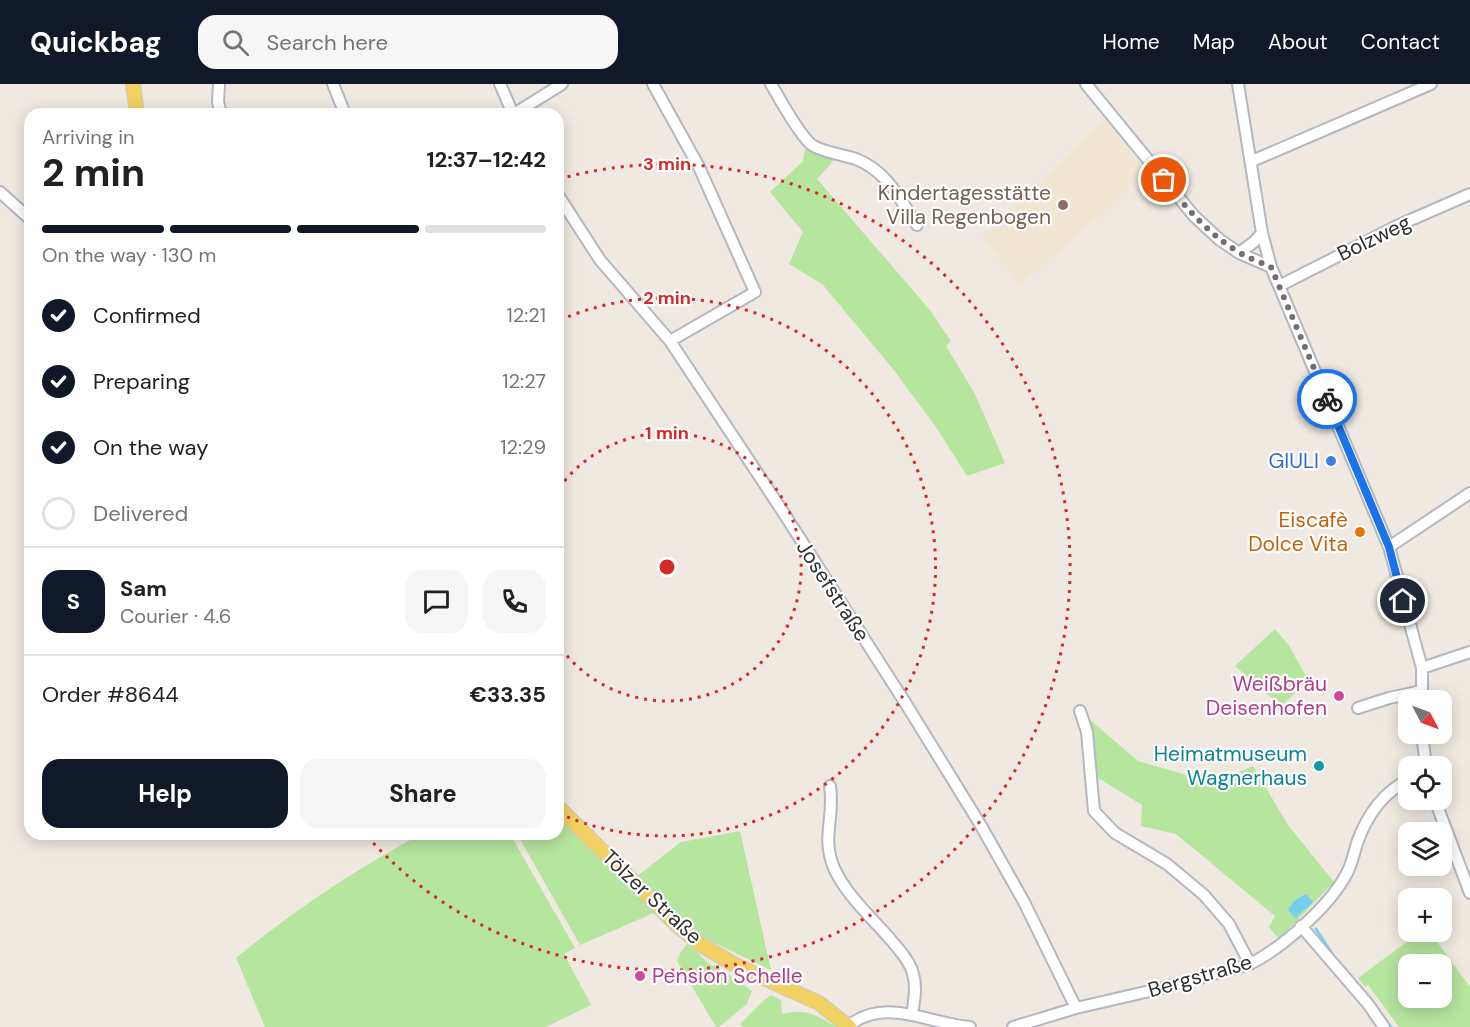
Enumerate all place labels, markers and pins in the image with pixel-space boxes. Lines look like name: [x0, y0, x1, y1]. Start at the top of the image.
pin: [1138, 154, 1189, 205]
place label: Kindertagesstätte Villa Regenbogen: [878, 179, 1051, 231]
marker: Kindertagesstätte Villa Regenbogen: [1056, 198, 1070, 212]
place label: GIULI: [1268, 447, 1319, 475]
marker: GIULI: [1324, 454, 1338, 468]
place label: Eiscafè Dolce Vita: [1248, 506, 1348, 558]
marker: Eiscafè Dolce Vita: [1353, 525, 1367, 539]
centre of rings: [657, 557, 677, 577]
pin: [1377, 575, 1428, 626]
place label: Weißbräu Deisenhofen: [1206, 670, 1327, 722]
marker: Weißbräu Deisenhofen: [1332, 689, 1346, 703]
place label: Heimatmuseum Wagnerhaus: [1154, 740, 1307, 792]
marker: Heimatmuseum Wagnerhaus: [1312, 759, 1326, 773]
place label: Pension Schelle: [652, 962, 803, 990]
marker: Pension Schelle: [633, 969, 647, 983]

